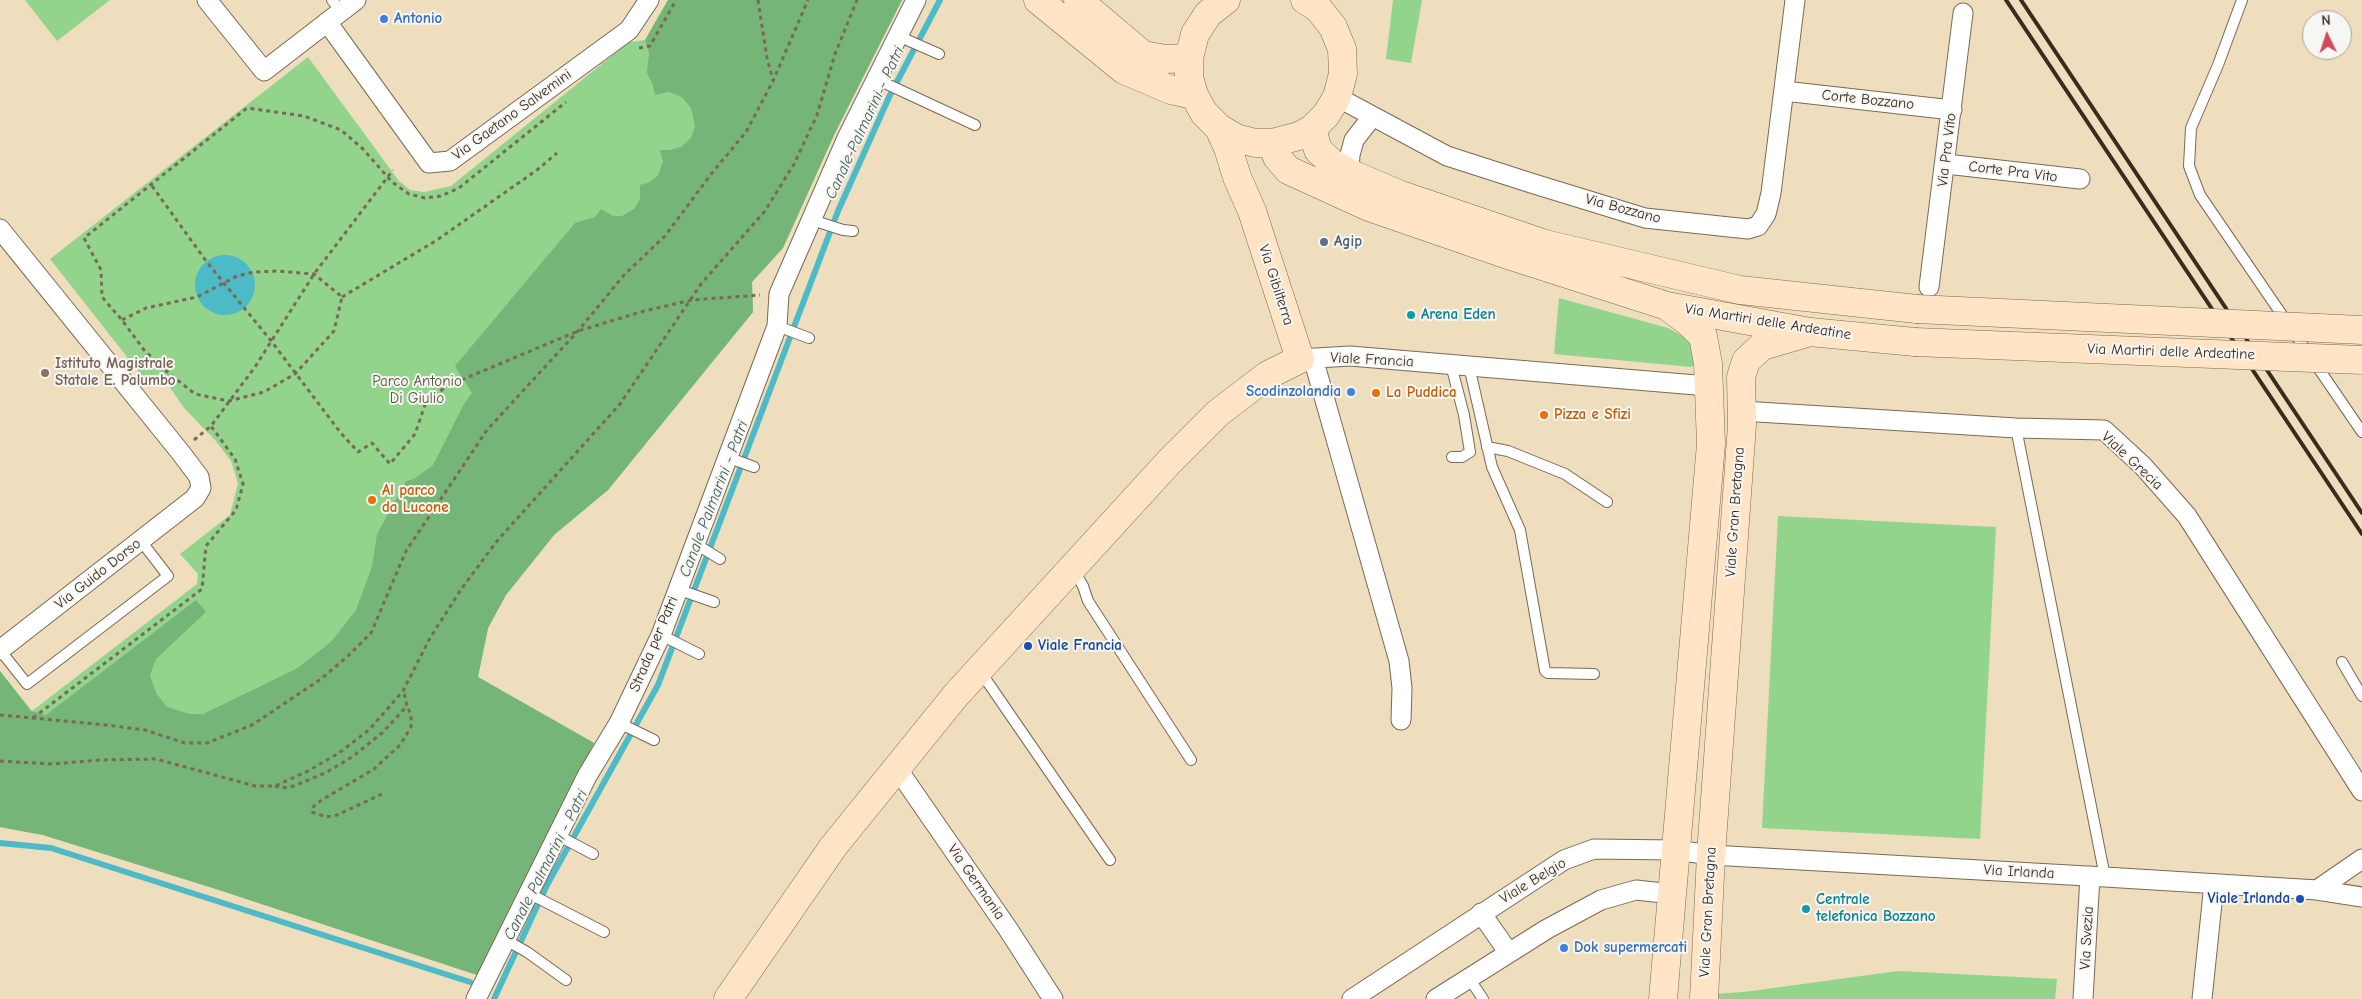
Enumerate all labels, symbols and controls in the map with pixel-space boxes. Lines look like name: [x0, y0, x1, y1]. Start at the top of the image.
place label: Antonio: [394, 10, 442, 28]
north arrow: [2302, 10, 2352, 60]
text: N: [2321, 12, 2331, 29]
marker: Antonio: [378, 13, 390, 25]
water label: Canale Palmarini - Patri: [821, 44, 909, 202]
street label: Via Gaetano Salvemini: [449, 66, 575, 164]
street label: Corte Bozzano: [1821, 86, 1915, 114]
street label: Via Pra Vito: [1934, 112, 1960, 188]
street label: Corte Pra Vito: [1967, 158, 2059, 186]
street label: Via Bozzano: [1583, 190, 1663, 228]
place label: Agip: [1334, 233, 1362, 251]
marker: Agip: [1318, 236, 1330, 248]
street label: Via Gibilterra: [1254, 242, 1298, 328]
street label: Via Martiri delle Ardeatine: [1684, 300, 1852, 344]
place label: Arena Eden: [1421, 306, 1496, 324]
marker: Arena Eden: [1405, 309, 1417, 321]
street label: Via Martiri delle Ardeatine: [2087, 340, 2255, 364]
street label: Viale Francia: [1330, 349, 1414, 371]
place label: Istituto Magistrale Statale E. Palumbo: [55, 355, 176, 390]
marker: Istituto Magistrale Statale E. Palumbo: [39, 367, 51, 379]
park label: Parco Antonio Di Giulio: [372, 373, 462, 408]
place label: Scodinzolandia: [1246, 383, 1341, 401]
place label: La Puddica: [1386, 384, 1457, 402]
marker: Scodinzolandia: [1345, 386, 1357, 398]
marker: La Puddica: [1370, 387, 1382, 399]
place label: Pizza e Sfizi: [1554, 406, 1631, 424]
marker: Pizza e Sfizi: [1538, 409, 1550, 421]
water label: Canale Palmarini - Patri: [675, 418, 753, 580]
street label: Viale Grecia: [2098, 428, 2166, 494]
street label: Viale Gran Bretagna: [1721, 446, 1749, 578]
place label: Al parco da Lucone: [382, 482, 449, 517]
marker: Al parco da Lucone: [366, 494, 378, 506]
street label: Via Guido Dorso: [51, 535, 145, 613]
street label: Strada per Patri: [626, 593, 682, 695]
place label: Viale Francia: [1038, 637, 1122, 655]
marker: Viale Francia: [1022, 640, 1034, 652]
water label: Canale Palmarini - Patri: [500, 787, 592, 943]
street label: Via Germania: [943, 841, 1009, 923]
street label: Viale Gran Bretagna: [1696, 846, 1720, 978]
street label: Viale Belgio: [1496, 854, 1570, 908]
street label: Via Irlanda: [1983, 861, 2055, 883]
place label: Viale Irlanda: [2208, 890, 2290, 908]
place label: Centrale telefonica Bozzano: [1816, 891, 1936, 926]
marker: Viale Irlanda: [2294, 893, 2306, 905]
marker: Centrale telefonica Bozzano: [1800, 903, 1812, 915]
street label: Via Svezia: [2076, 906, 2098, 970]
place label: Dok supermercati: [1574, 939, 1687, 957]
marker: Dok supermercati: [1558, 942, 1570, 954]

